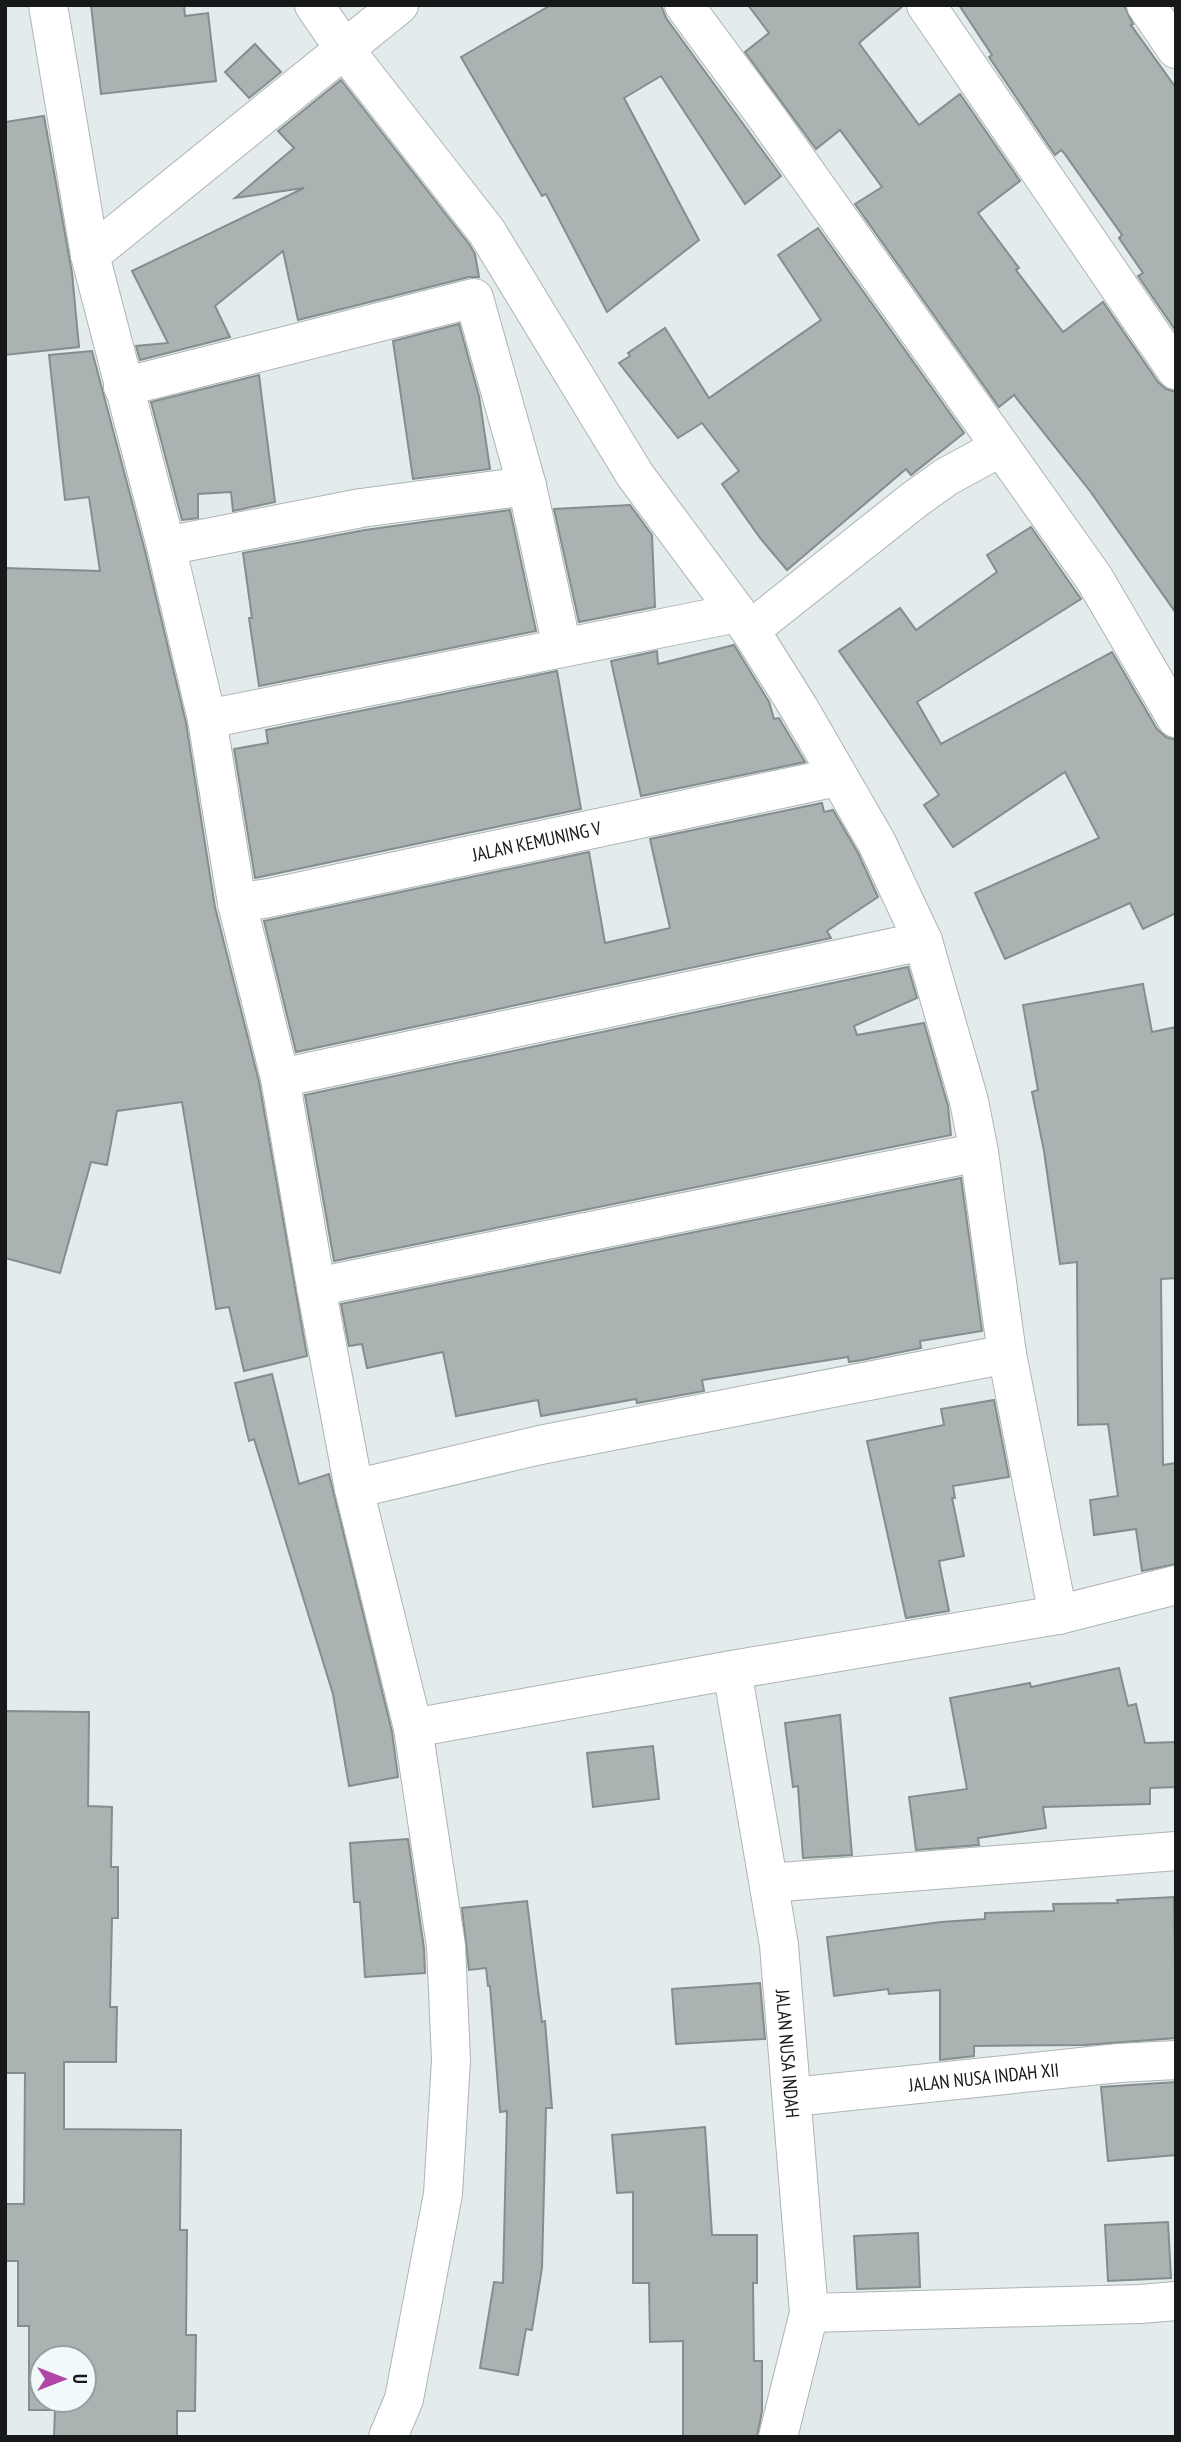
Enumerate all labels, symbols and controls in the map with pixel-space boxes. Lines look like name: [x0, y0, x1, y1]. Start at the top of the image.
street label: JALAN KEMUNING V: [469, 816, 603, 867]
street label: JALAN NUSA INDAH: [771, 1987, 805, 2119]
street label: JALAN NUSA INDAH XII: [907, 2057, 1060, 2097]
north arrow: [28, 2344, 98, 2414]
text: U: [68, 2374, 92, 2384]

